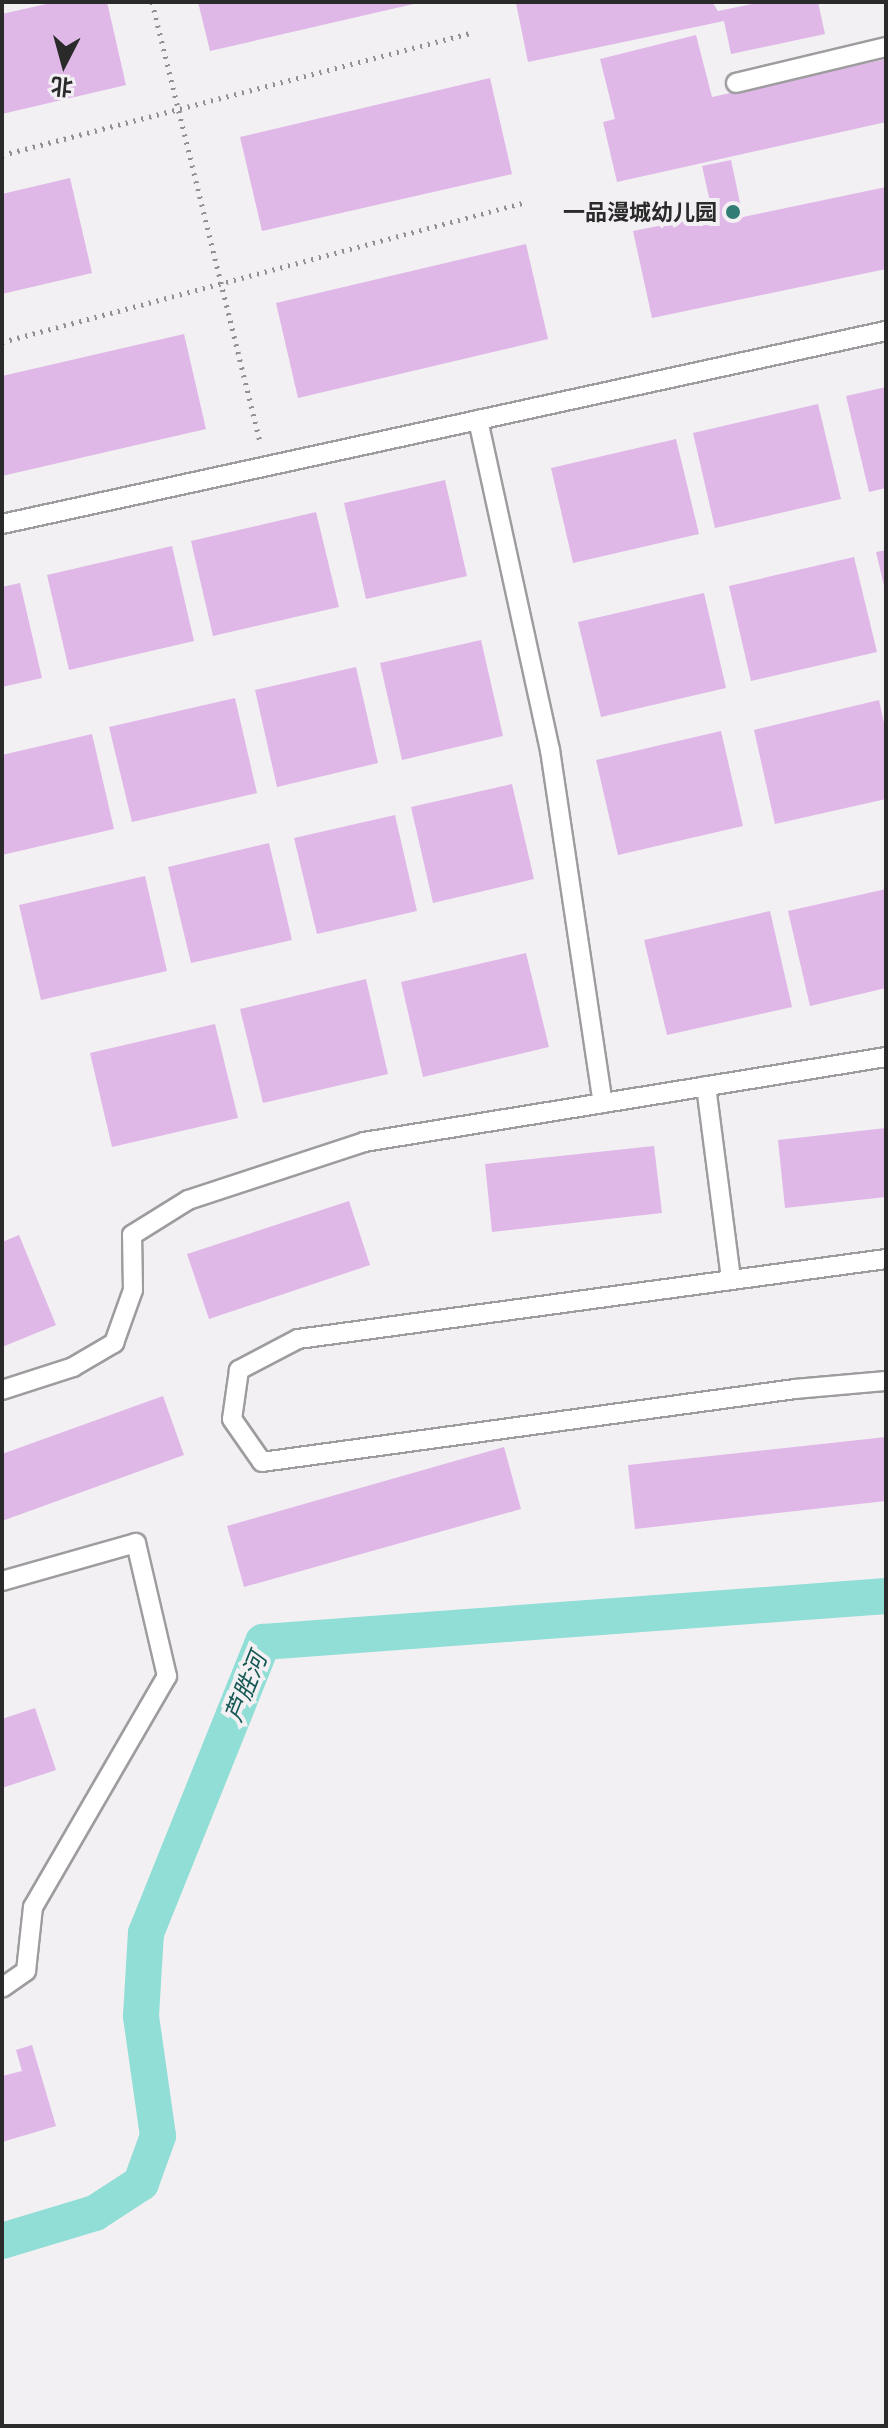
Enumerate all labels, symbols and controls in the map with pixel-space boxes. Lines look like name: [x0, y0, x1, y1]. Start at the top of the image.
north arrow: [24, 24, 104, 104]
text: 北: [49, 74, 74, 102]
place label: 一品漫城幼儿园: [563, 199, 717, 225]
marker: 一品漫城幼儿园: [724, 203, 742, 221]
water label: 芦胜河: [218, 1648, 272, 1726]

